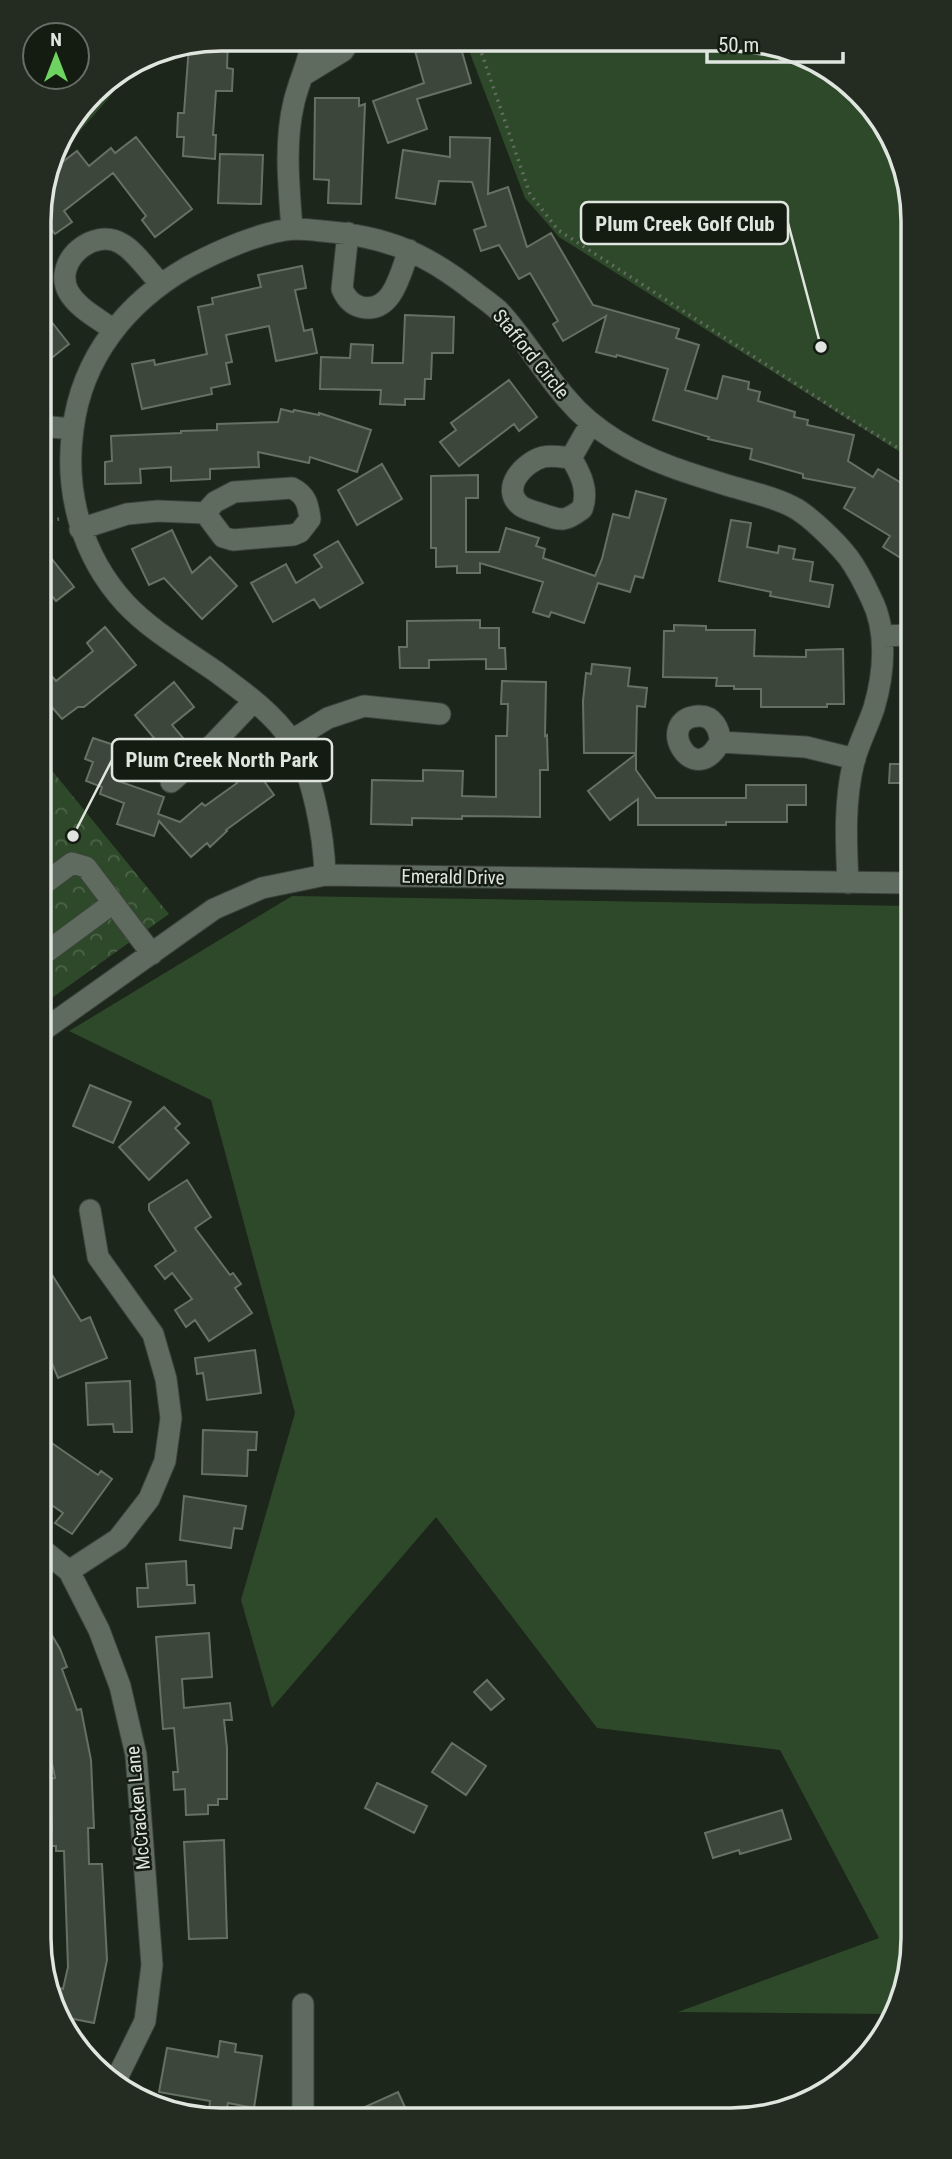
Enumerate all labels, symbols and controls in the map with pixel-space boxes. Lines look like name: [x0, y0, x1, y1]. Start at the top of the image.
north arrow: [21, 21, 91, 91]
scale bar: [707, 21, 844, 65]
text: N: [50, 28, 62, 51]
text: 50 m: [718, 33, 759, 57]
callout: Plum Creek Golf Club: [581, 202, 788, 244]
text: Plum Creek Golf Club: [595, 212, 775, 236]
street label: Stafford Circle: [488, 305, 574, 403]
callout: Plum Creek North Park: [112, 739, 332, 781]
text: Plum Creek North Park: [126, 748, 319, 772]
street label: Emerald Drive: [401, 865, 505, 889]
street label: McCracken Lane: [121, 1745, 155, 1871]

